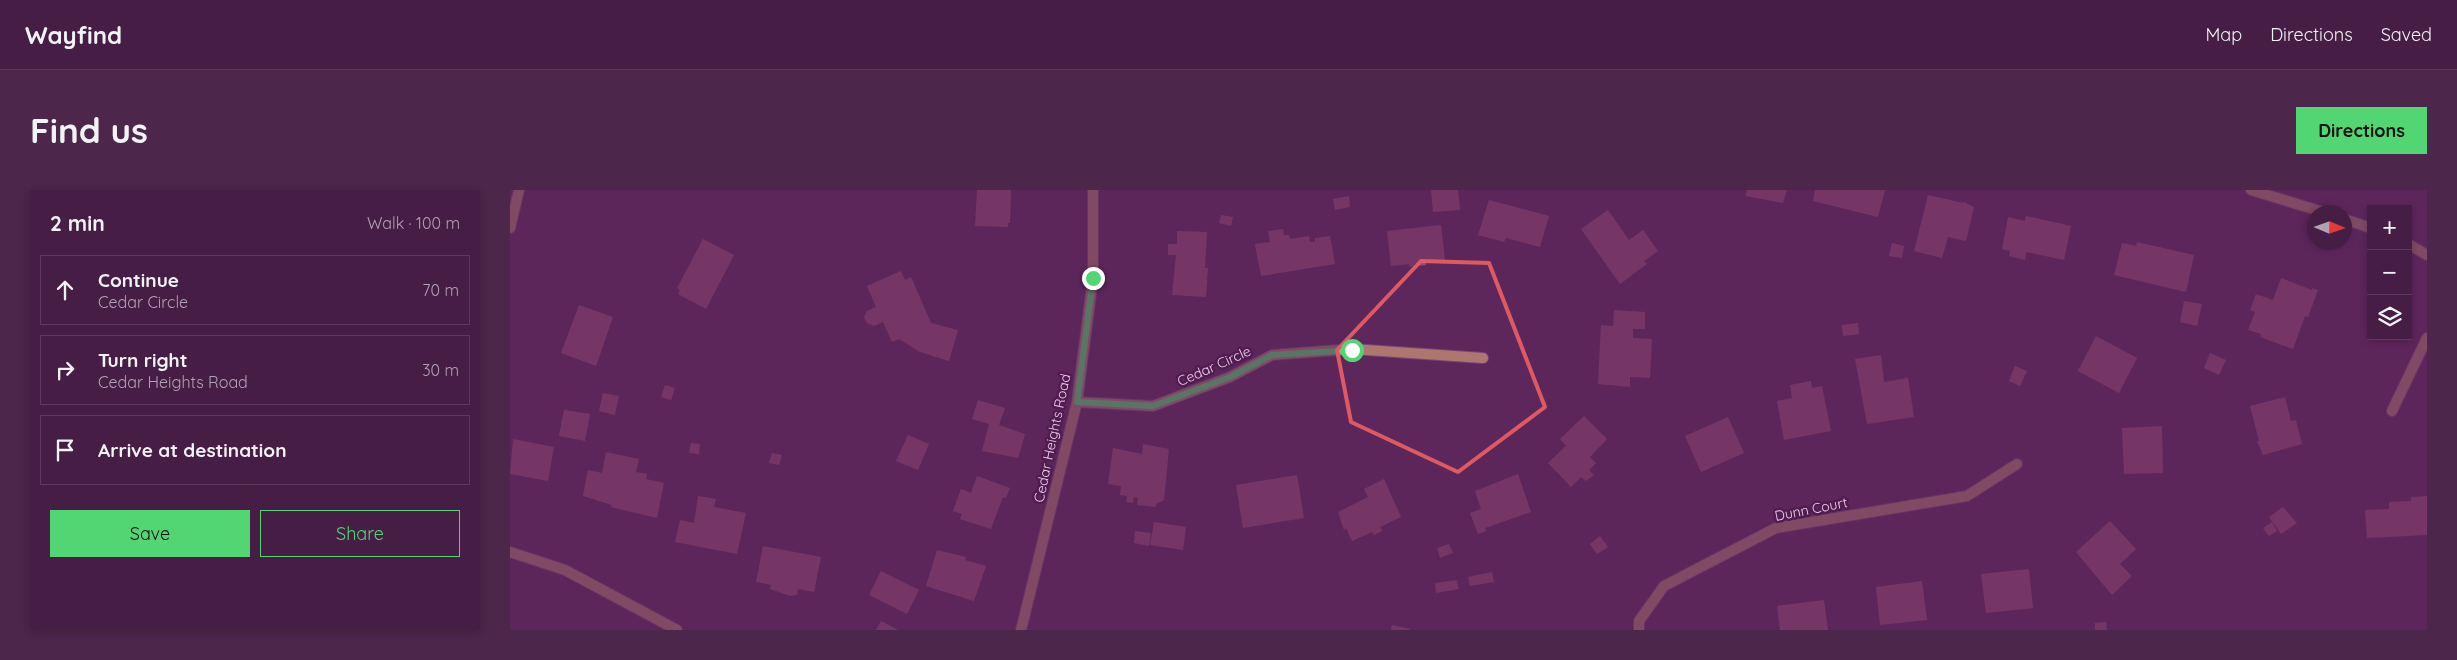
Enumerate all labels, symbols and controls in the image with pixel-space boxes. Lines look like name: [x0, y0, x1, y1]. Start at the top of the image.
text: Wayfind: [25, 20, 122, 50]
text: Map: [2205, 23, 2242, 46]
text: Directions: [2270, 23, 2353, 46]
text: Saved: [2381, 23, 2432, 46]
button: Directions: [2296, 107, 2427, 154]
text: Find us: [30, 108, 148, 152]
north arrow: [2307, 205, 2352, 250]
map controls: [2367, 205, 2412, 340]
button: +: [2367, 205, 2412, 250]
text: 2 min: [50, 210, 105, 236]
text: Walk · 100 m: [367, 213, 460, 233]
button: −: [2367, 250, 2412, 295]
route end: [1082, 267, 1105, 290]
text: Continue: [98, 268, 179, 292]
icon: ahead: [51, 276, 79, 304]
text: 70 m: [422, 280, 459, 300]
text: Cedar Circle: [98, 292, 188, 312]
button: layers: [2367, 295, 2412, 340]
route start: [1341, 339, 1364, 362]
street label: Cedar Circle: [1174, 342, 1254, 390]
text: Turn right: [98, 348, 187, 372]
icon: right: [51, 356, 79, 384]
text: 30 m: [422, 360, 459, 380]
text: Cedar Heights Road: [98, 372, 248, 392]
street label: Cedar Heights Road: [1030, 372, 1074, 504]
icon: arrive: [51, 436, 79, 464]
text: Arrive at destination: [98, 438, 287, 462]
street label: Dunn Court: [1773, 493, 1849, 525]
button: Save: [50, 510, 250, 557]
button: Share: [260, 510, 460, 557]

